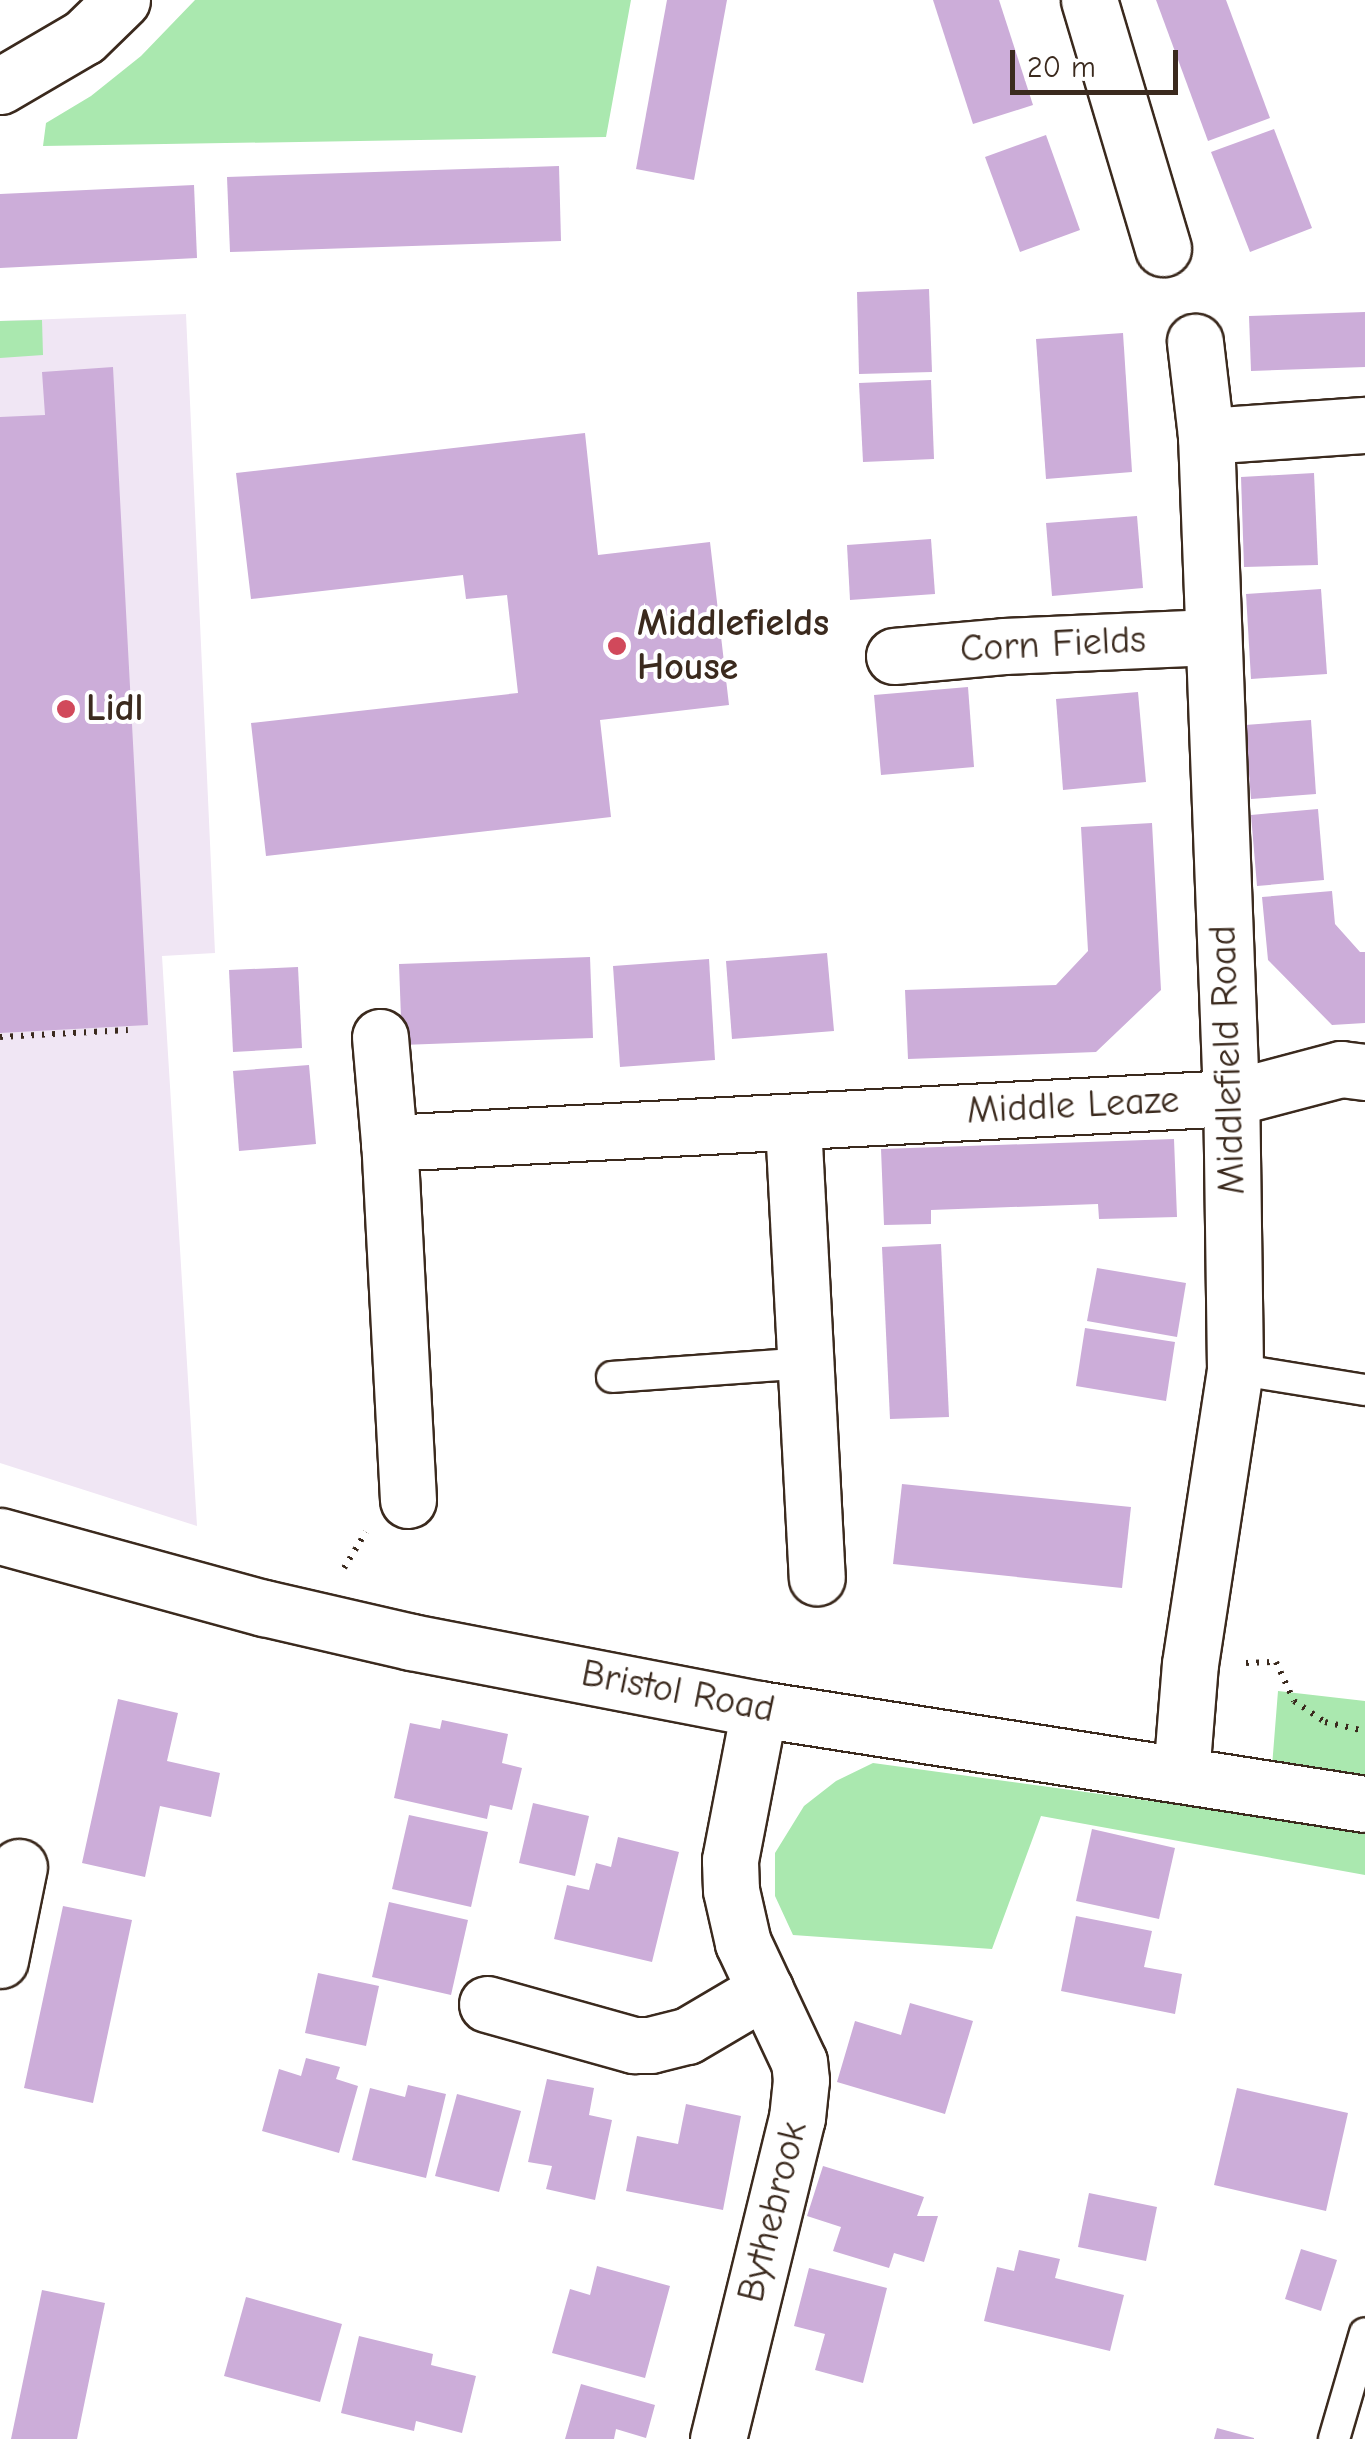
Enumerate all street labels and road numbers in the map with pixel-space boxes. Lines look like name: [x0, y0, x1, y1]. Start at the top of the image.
street label: Corn Fields: [959, 617, 1147, 673]
street label: Middlefield Road: [1201, 925, 1255, 1195]
street label: Middle Leaze: [966, 1078, 1180, 1134]
street label: Bristol Road: [577, 1651, 779, 1733]
street label: Bythebrook: [729, 2117, 817, 2307]

